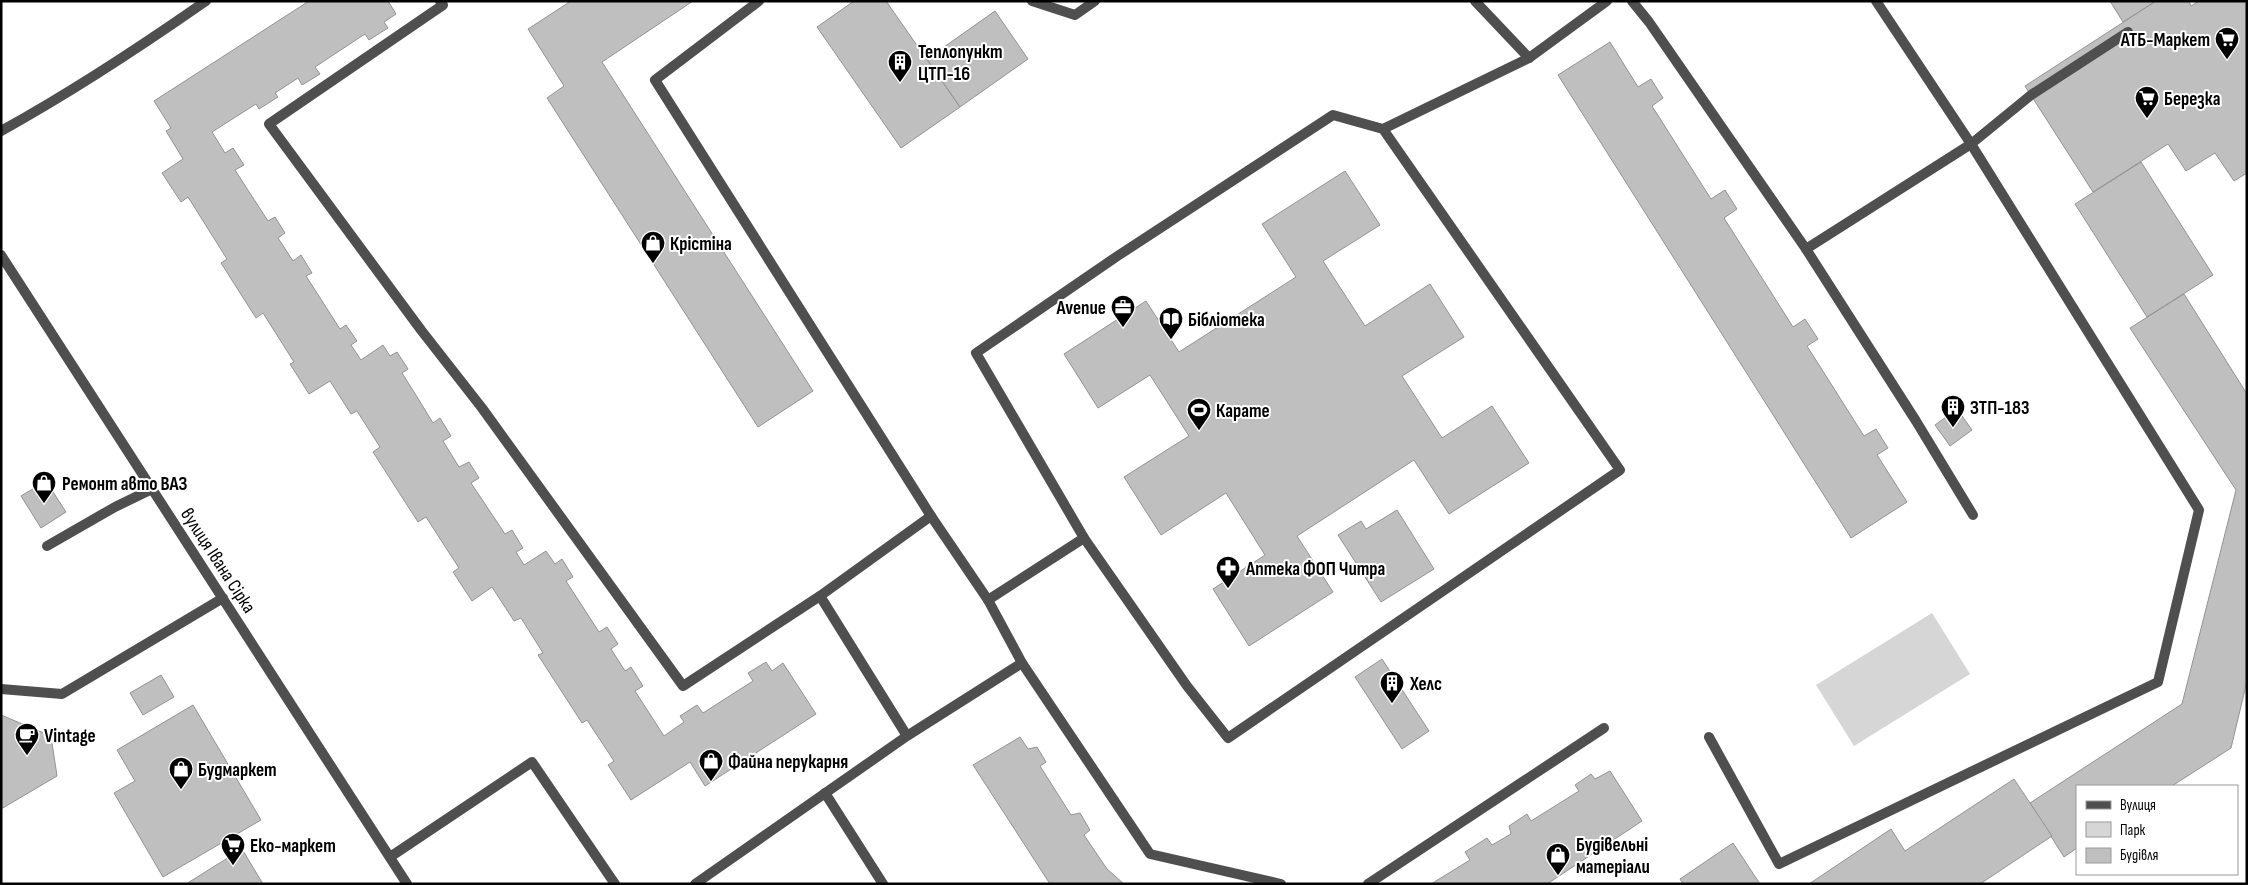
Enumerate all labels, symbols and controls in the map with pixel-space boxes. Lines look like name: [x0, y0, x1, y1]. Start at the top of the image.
supermarket icon: АТБ-Маркет: [2214, 26, 2240, 60]
place label: АТБ-Маркет: [2120, 29, 2210, 52]
place label: Теплопункт ЦТП-16: [918, 41, 1003, 86]
building icon: Теплопункт ЦТП-16: [887, 49, 913, 83]
supermarket icon: Березка: [2134, 85, 2160, 119]
place label: Березка: [2164, 88, 2220, 111]
shop icon: Крістіна: [640, 230, 666, 264]
place label: Крістіна: [670, 233, 732, 256]
office icon: Avenue: [1110, 294, 1136, 328]
place label: Avenue: [1056, 297, 1106, 320]
library icon: Бібліотека: [1158, 306, 1184, 340]
place label: Бібліотека: [1188, 309, 1265, 332]
building icon: ЗТП-183: [1940, 394, 1966, 428]
sports icon: Карате: [1186, 397, 1212, 431]
place label: ЗТП-183: [1970, 397, 2029, 420]
place label: Карате: [1216, 400, 1270, 423]
shop icon: Ремонт авто ВАЗ: [31, 470, 57, 504]
place label: Ремонт авто ВАЗ: [62, 473, 188, 496]
street label: вулиця Івана Сірка: [175, 504, 260, 618]
pharmacy icon: Аптека ФОП Читра: [1215, 555, 1241, 589]
place label: Аптека ФОП Читра: [1245, 558, 1385, 581]
building icon: Хелс: [1379, 670, 1405, 704]
place label: Хелс: [1409, 673, 1442, 696]
cafe icon: Vintage: [14, 722, 40, 756]
place label: Vintage: [44, 725, 96, 748]
shop icon: Файна перукарня: [698, 748, 724, 782]
place label: Файна перукарня: [728, 751, 848, 774]
shop icon: Будмаркет: [168, 756, 194, 790]
place label: Будмаркет: [198, 759, 277, 782]
legend: [2076, 785, 2238, 875]
text: Вулиця: [2120, 796, 2156, 815]
text: Парк: [2120, 821, 2146, 840]
supermarket icon: Еко-маркет: [220, 832, 246, 866]
place label: Будівельні матеріали: [1576, 834, 1650, 879]
place label: Еко-маркет: [250, 835, 336, 858]
shop icon: Будівельні матеріали: [1545, 842, 1571, 876]
text: Будівля: [2120, 846, 2159, 865]

